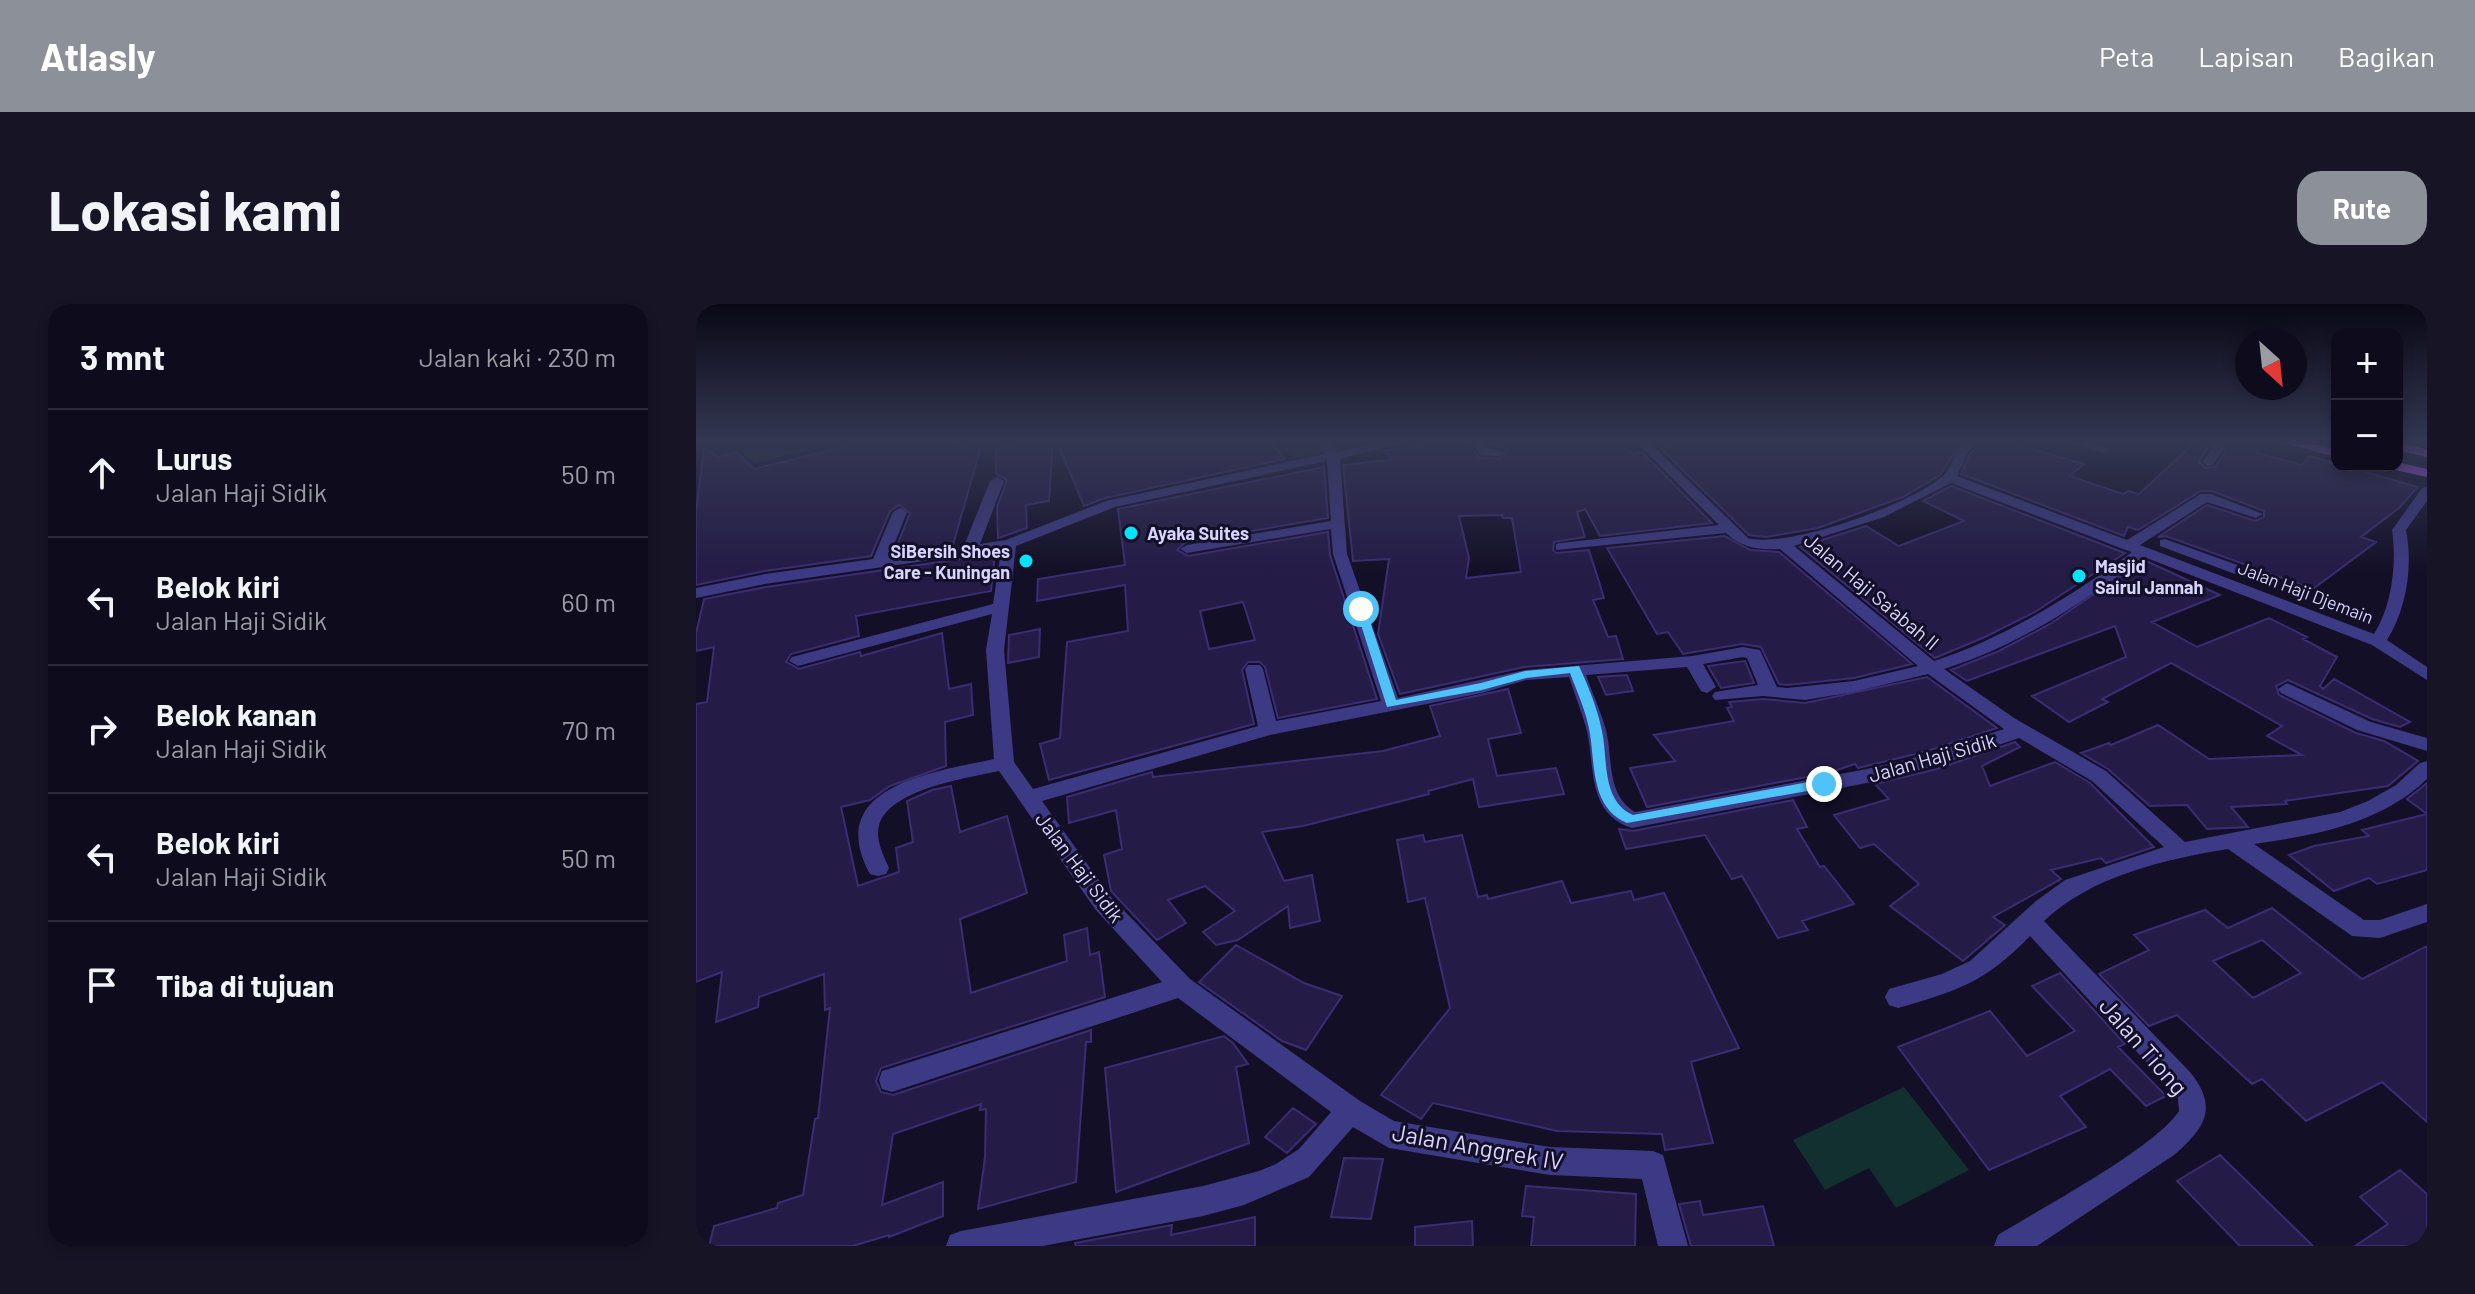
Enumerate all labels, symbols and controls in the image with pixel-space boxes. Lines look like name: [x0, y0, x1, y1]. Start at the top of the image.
text: Atlasly: [40, 33, 156, 79]
text: Peta: [2099, 39, 2154, 73]
text: Lapisan: [2198, 39, 2294, 73]
text: Bagikan: [2338, 39, 2435, 73]
button: Rute: [2297, 171, 2427, 245]
text: Lokasi kami: [48, 175, 342, 242]
north arrow: [2235, 328, 2307, 400]
map controls: [2331, 328, 2403, 472]
button: +: [2331, 328, 2403, 400]
text: 3 mnt: [80, 336, 165, 377]
text: Jalan kaki · 230 m: [419, 341, 616, 372]
button: −: [2331, 400, 2403, 472]
text: Lurus: [156, 440, 232, 476]
icon: ahead: [80, 451, 124, 495]
text: 50 m: [561, 458, 616, 489]
text: Jalan Haji Sidik: [156, 476, 327, 507]
place label: Ayaka Suites: [1147, 522, 1249, 544]
marker: Ayaka Suites: [1122, 524, 1140, 542]
street label: Jalan Haji Sa'abah II: [1800, 527, 1944, 655]
place label: SiBersih Shoes Care - Kuningan: [884, 540, 1010, 583]
marker: SiBersih Shoes Care - Kuningan: [1017, 552, 1035, 570]
place label: Masjid Sairul Jannah: [2095, 555, 2203, 598]
street label: Jalan Haji Djemain: [2235, 556, 2377, 628]
marker: Masjid Sairul Jannah: [2070, 567, 2088, 585]
text: Belok kiri: [156, 568, 280, 604]
icon: left: [80, 579, 124, 623]
text: 60 m: [561, 586, 616, 617]
route start: [1343, 591, 1379, 627]
text: Jalan Haji Sidik: [156, 604, 327, 635]
text: Belok kanan: [156, 696, 317, 732]
icon: right: [80, 707, 124, 751]
text: 70 m: [562, 714, 616, 745]
street label: Jalan Haji Sidik: [1865, 727, 1999, 787]
text: Jalan Haji Sidik: [156, 732, 327, 763]
route end: [1806, 766, 1842, 802]
street label: Jalan Haji Sidik: [1031, 807, 1129, 927]
text: Belok kiri: [156, 824, 280, 860]
icon: left: [80, 835, 124, 879]
text: 50 m: [561, 842, 616, 873]
text: Jalan Haji Sidik: [156, 860, 327, 891]
icon: arrive: [80, 963, 124, 1007]
text: Tiba di tujuan: [156, 967, 334, 1003]
street label: Jalan Tiong: [2094, 991, 2194, 1101]
street label: Jalan Anggrek IV: [1390, 1117, 1566, 1175]

